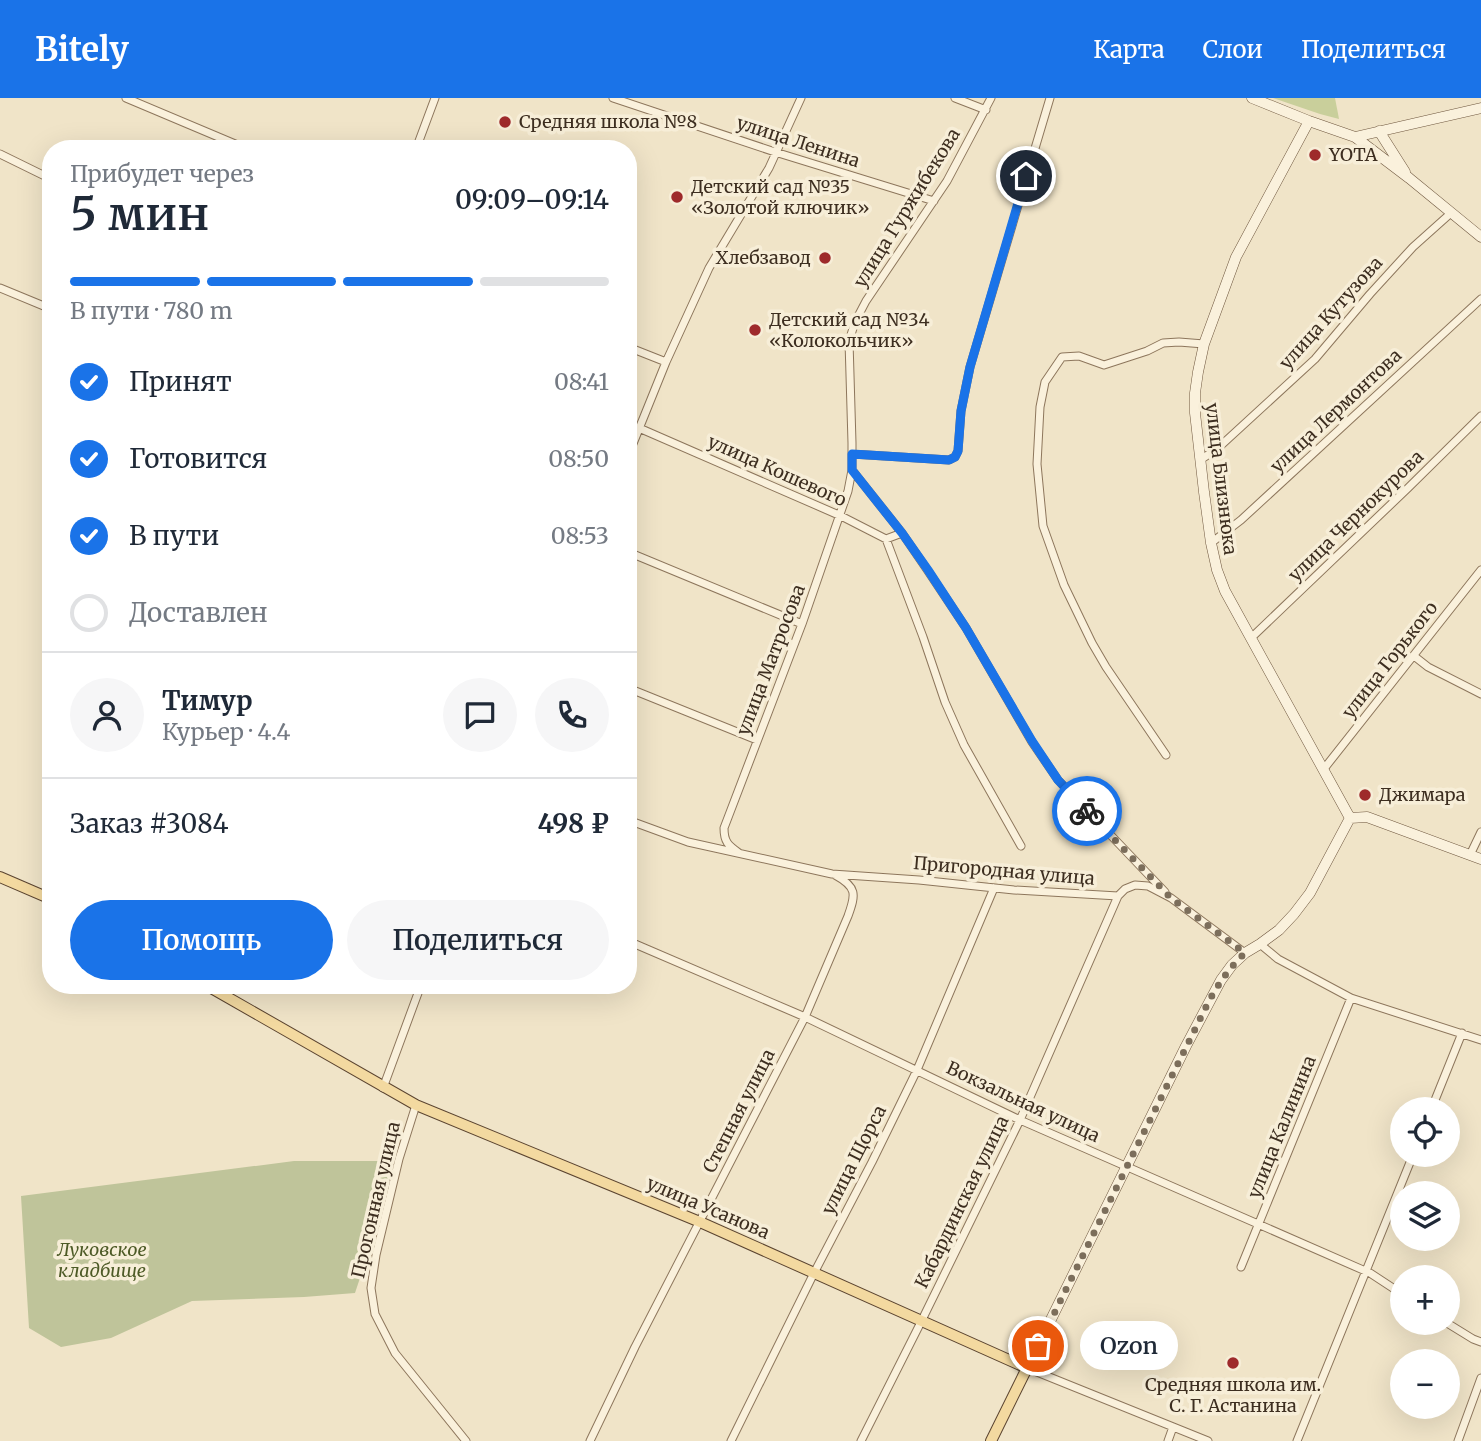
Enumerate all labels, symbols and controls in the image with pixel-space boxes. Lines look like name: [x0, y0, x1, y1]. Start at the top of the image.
text: Bitely: [35, 29, 129, 70]
text: Карта: [1093, 34, 1165, 65]
text: Слои: [1203, 34, 1263, 65]
text: Поделиться: [1301, 34, 1446, 65]
place label: Средняя школа №8: [519, 110, 697, 133]
street label: улица Ленина: [734, 111, 863, 172]
marker: Средняя школа №8: [497, 114, 513, 130]
street label: улица Гуржибекова: [848, 124, 965, 292]
place label: YOTA: [1328, 143, 1378, 166]
pin: [996, 146, 1056, 206]
marker: YOTA: [1307, 147, 1323, 163]
icon: home: [1007, 157, 1045, 195]
text: Прибудет через: [70, 159, 254, 188]
place label: Детский сад №35 «Золотой ключик»: [691, 175, 870, 219]
text: 09:09–09:14: [455, 183, 609, 216]
text: 5 мин: [70, 185, 209, 243]
marker: Детский сад №35 «Золотой ключик»: [669, 189, 685, 205]
place label: Хлебзавод: [716, 246, 811, 269]
marker: Хлебзавод: [817, 250, 833, 266]
street label: улица Кутузова: [1274, 251, 1387, 374]
text: В пути · 780 m: [70, 296, 232, 325]
place label: Детский сад №34 «Колокольчик»: [769, 308, 929, 352]
marker: Детский сад №34 «Колокольчик»: [747, 322, 763, 338]
street label: улица Лермонтова: [1265, 344, 1406, 477]
icon: check: [70, 363, 108, 401]
text: Принят: [129, 365, 232, 398]
text: 08:41: [554, 367, 609, 396]
street label: улица Близнюка: [1201, 402, 1242, 557]
street label: улица Кошевого: [704, 430, 850, 511]
icon: check: [70, 440, 108, 478]
text: Готовится: [129, 442, 267, 475]
text: 08:50: [548, 444, 609, 473]
street label: улица Чернокурова: [1283, 445, 1428, 586]
icon: check: [70, 517, 108, 555]
text: В пути: [129, 519, 219, 552]
text: 08:53: [551, 521, 609, 550]
street label: улица Матросова: [731, 581, 810, 739]
text: Доставлен: [129, 596, 268, 629]
street label: улица Горького: [1337, 597, 1442, 723]
button: person: [70, 678, 144, 752]
button: chat: [443, 678, 517, 752]
button: phone: [535, 678, 609, 752]
text: Тимур: [162, 684, 252, 717]
text: Курьер · 4.4: [162, 717, 290, 746]
courier: [1052, 776, 1122, 846]
place label: Джимара: [1379, 783, 1466, 806]
marker: Джимара: [1357, 787, 1373, 803]
icon: bike: [1068, 792, 1106, 830]
text: Заказ #3084: [70, 807, 229, 840]
text: 498 ₽: [537, 807, 609, 840]
street label: Пригородная улица: [912, 851, 1096, 890]
button: Помощь: [70, 900, 333, 980]
button: Поделиться: [347, 900, 609, 980]
street label: Степная улица: [697, 1045, 780, 1176]
street label: улица Калинина: [1242, 1052, 1321, 1202]
street label: Вокзальная улица: [943, 1056, 1104, 1147]
map controls: [1390, 1097, 1460, 1419]
button: locate: [1390, 1097, 1460, 1167]
street label: улица Щорса: [816, 1101, 891, 1218]
street label: Кабардинская улица: [910, 1111, 1014, 1292]
street label: Прогонная улица: [346, 1119, 405, 1280]
street label: улица Усанова: [643, 1171, 774, 1244]
button: layers: [1390, 1181, 1460, 1251]
park label: Луковское кладбище: [56, 1238, 147, 1282]
button: +: [1390, 1265, 1460, 1335]
pin: [1008, 1316, 1068, 1376]
callout: Ozon: [1080, 1322, 1178, 1370]
icon: bag: [1019, 1327, 1057, 1365]
text: Ozon: [1100, 1331, 1158, 1360]
button: −: [1390, 1349, 1460, 1419]
marker: Средняя школа им. C. Г. Астанина: [1225, 1355, 1241, 1371]
place label: Средняя школа им. C. Г. Астанина: [1145, 1373, 1321, 1417]

